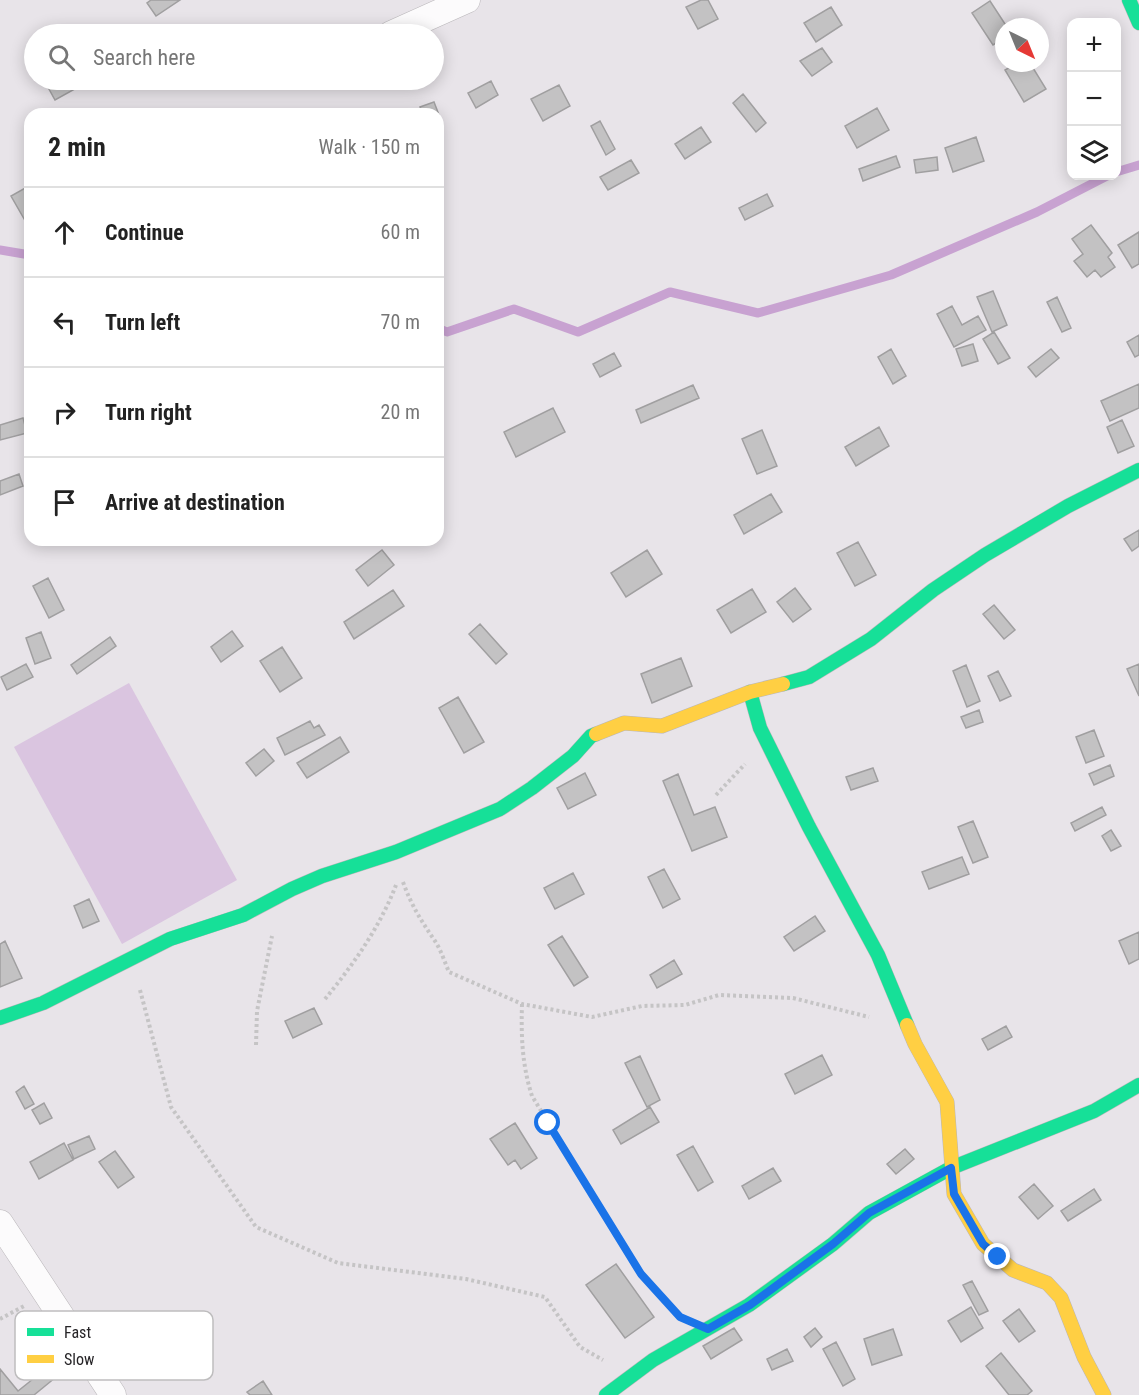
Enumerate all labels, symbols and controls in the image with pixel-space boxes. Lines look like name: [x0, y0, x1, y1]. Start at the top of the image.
north arrow: [995, 18, 1049, 72]
map controls: [1067, 18, 1121, 180]
button: +: [1067, 18, 1121, 72]
search box: [24, 24, 444, 90]
icon: search: [45, 41, 78, 74]
text: Search here: [93, 45, 195, 70]
button: −: [1067, 72, 1121, 126]
button: layers: [1067, 126, 1121, 180]
text: 2 min: [48, 132, 106, 162]
text: Walk · 150 m: [319, 135, 420, 159]
icon: ahead: [48, 216, 81, 249]
text: Continue: [105, 220, 184, 245]
text: 60 m: [381, 220, 420, 244]
icon: left: [48, 306, 81, 339]
text: Turn left: [105, 310, 180, 335]
text: 70 m: [381, 310, 420, 334]
icon: right: [48, 396, 81, 429]
text: Turn right: [105, 400, 192, 425]
text: 20 m: [381, 400, 420, 424]
icon: arrive: [48, 486, 81, 519]
text: Arrive at destination: [105, 490, 285, 515]
route start: [534, 1109, 560, 1135]
route end: [984, 1243, 1010, 1269]
legend: [15, 1311, 213, 1380]
text: Fast: [64, 1323, 91, 1342]
text: Slow: [64, 1350, 94, 1369]

